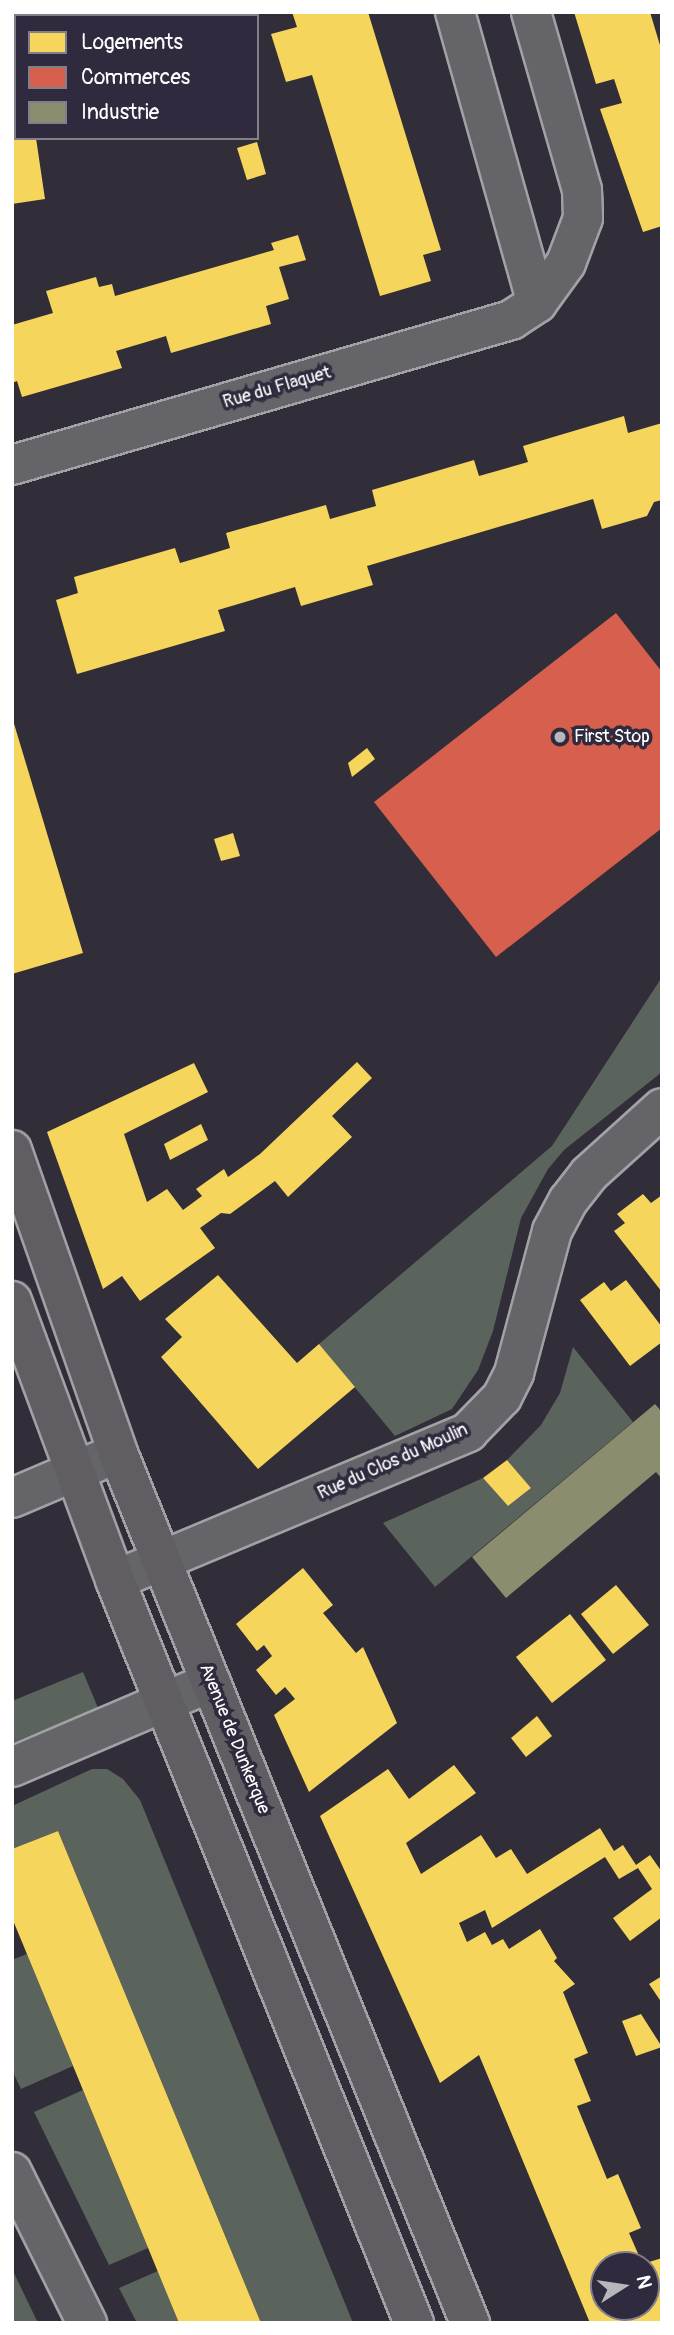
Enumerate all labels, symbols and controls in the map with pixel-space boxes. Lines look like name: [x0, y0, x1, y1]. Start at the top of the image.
legend: [14, 14, 259, 140]
text: Logements: [81, 29, 183, 56]
text: Commerces: [81, 64, 190, 91]
text: Industrie: [81, 99, 159, 126]
street label: Rue du Flaquet: [221, 362, 333, 414]
place label: First Stop: [574, 726, 650, 748]
marker: First Stop: [552, 729, 568, 745]
street label: Rue du Clos du Moulin: [315, 1419, 471, 1505]
street label: Avenue de Dunkerque: [194, 1661, 274, 1817]
north arrow: [590, 2251, 660, 2321]
text: N: [631, 2273, 657, 2291]

